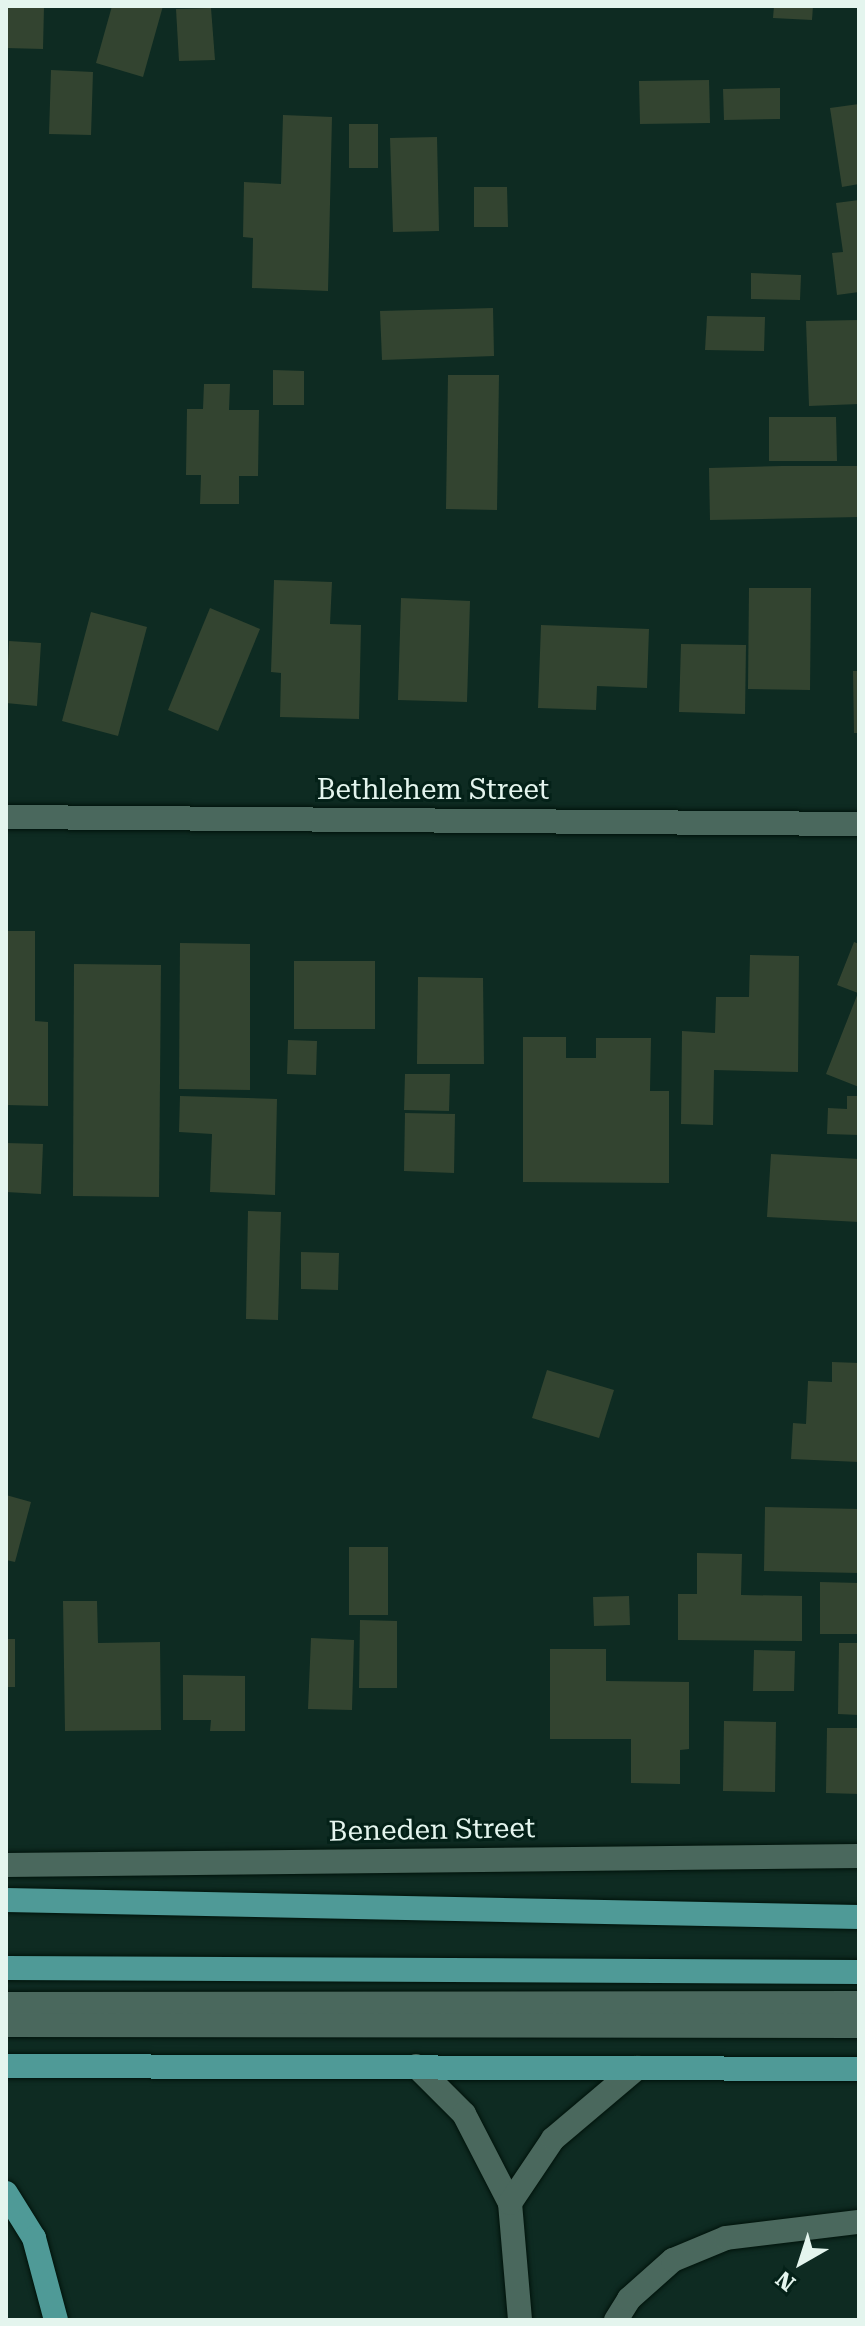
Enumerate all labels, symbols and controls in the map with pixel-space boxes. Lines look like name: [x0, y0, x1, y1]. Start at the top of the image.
street label: Bethlehem Street: [317, 773, 549, 807]
street label: Beneden Street: [328, 1811, 536, 1849]
north arrow: [761, 2222, 841, 2302]
text: N: [771, 2266, 800, 2296]

